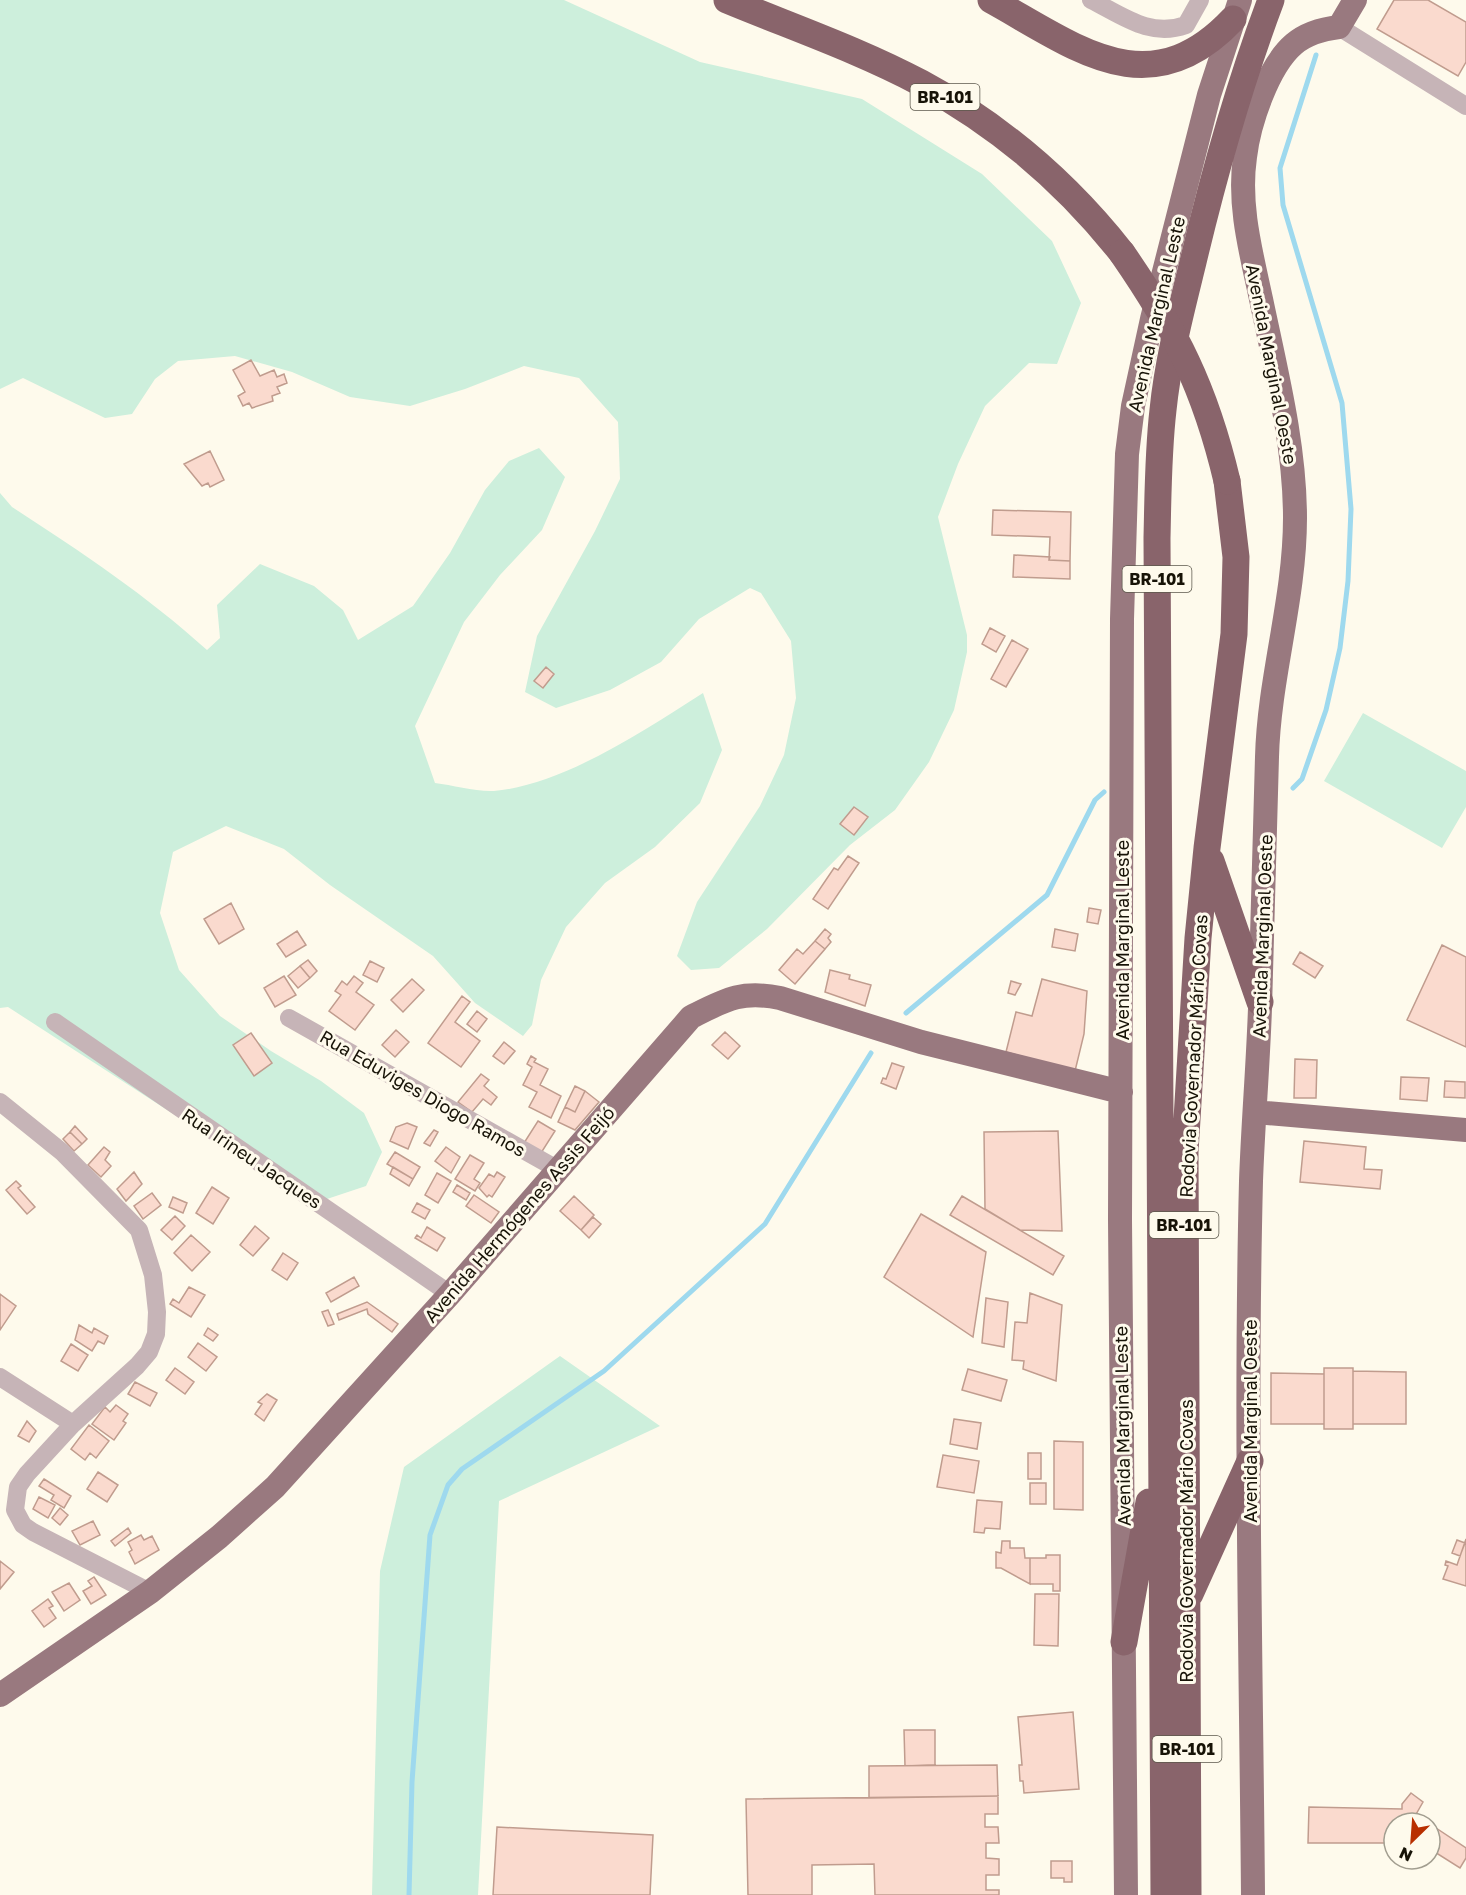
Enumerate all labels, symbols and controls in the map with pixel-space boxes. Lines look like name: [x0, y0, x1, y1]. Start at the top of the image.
road number: BR-101: [910, 84, 980, 110]
street label: Avenida Marginal Leste: [1123, 214, 1189, 414]
street label: Avenida Marginal Oeste: [1242, 262, 1302, 466]
road number: BR-101: [1122, 566, 1192, 592]
street label: Avenida Marginal Oeste: [1247, 834, 1277, 1038]
street label: Avenida Marginal Leste: [1111, 840, 1133, 1040]
street label: Rodovia Governador Mário Covas: [1175, 914, 1211, 1198]
street label: Rua Eduviges Diogo Ramos: [316, 1025, 530, 1161]
street label: Avenida Hermógenes Assis Feijó: [419, 1101, 619, 1327]
street label: Rua Irineu Jacques: [178, 1103, 326, 1213]
road number: BR-101: [1150, 1212, 1218, 1238]
street label: Avenida Marginal Oeste: [1239, 1319, 1261, 1523]
street label: Avenida Marginal Leste: [1109, 1326, 1135, 1526]
street label: Rodovia Governador Mário Covas: [1175, 1399, 1197, 1683]
road number: BR-101: [1152, 1736, 1222, 1762]
north arrow: [1382, 1811, 1442, 1871]
text: N: [1396, 1843, 1415, 1866]

